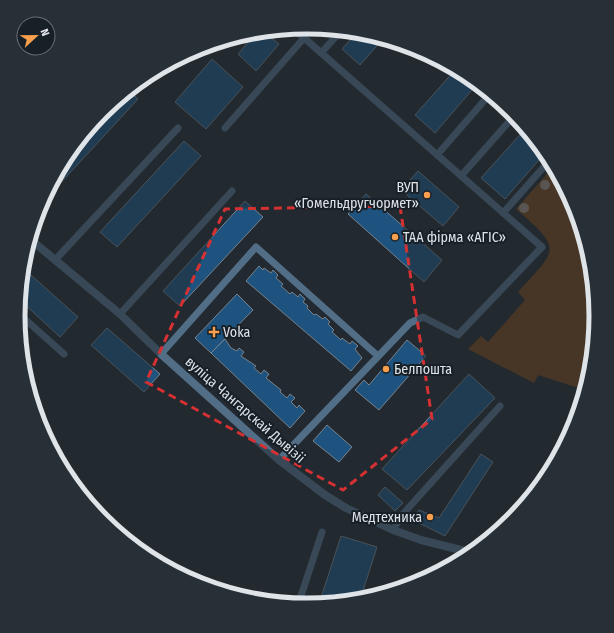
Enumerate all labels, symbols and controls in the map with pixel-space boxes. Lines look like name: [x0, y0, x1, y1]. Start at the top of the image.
north arrow: [16, 16, 56, 56]
text: N: [38, 27, 52, 38]
place label: ВУП «Гомельдругчормет»: [294, 179, 419, 212]
marker: ВУП «Гомельдругчормет»: [422, 190, 432, 200]
place label: ТАА фірма «АГІС»: [403, 229, 506, 246]
marker: ТАА фірма «АГІС»: [390, 232, 400, 242]
place label: Voka: [223, 324, 250, 341]
marker: Voka: [208, 326, 220, 338]
street label: вуліца Чангарскай Дывізіі: [182, 353, 308, 467]
place label: Белпошта: [394, 361, 452, 378]
marker: Белпошта: [381, 364, 391, 374]
place label: Медтехника: [352, 509, 422, 526]
marker: Медтехника: [425, 512, 435, 522]

